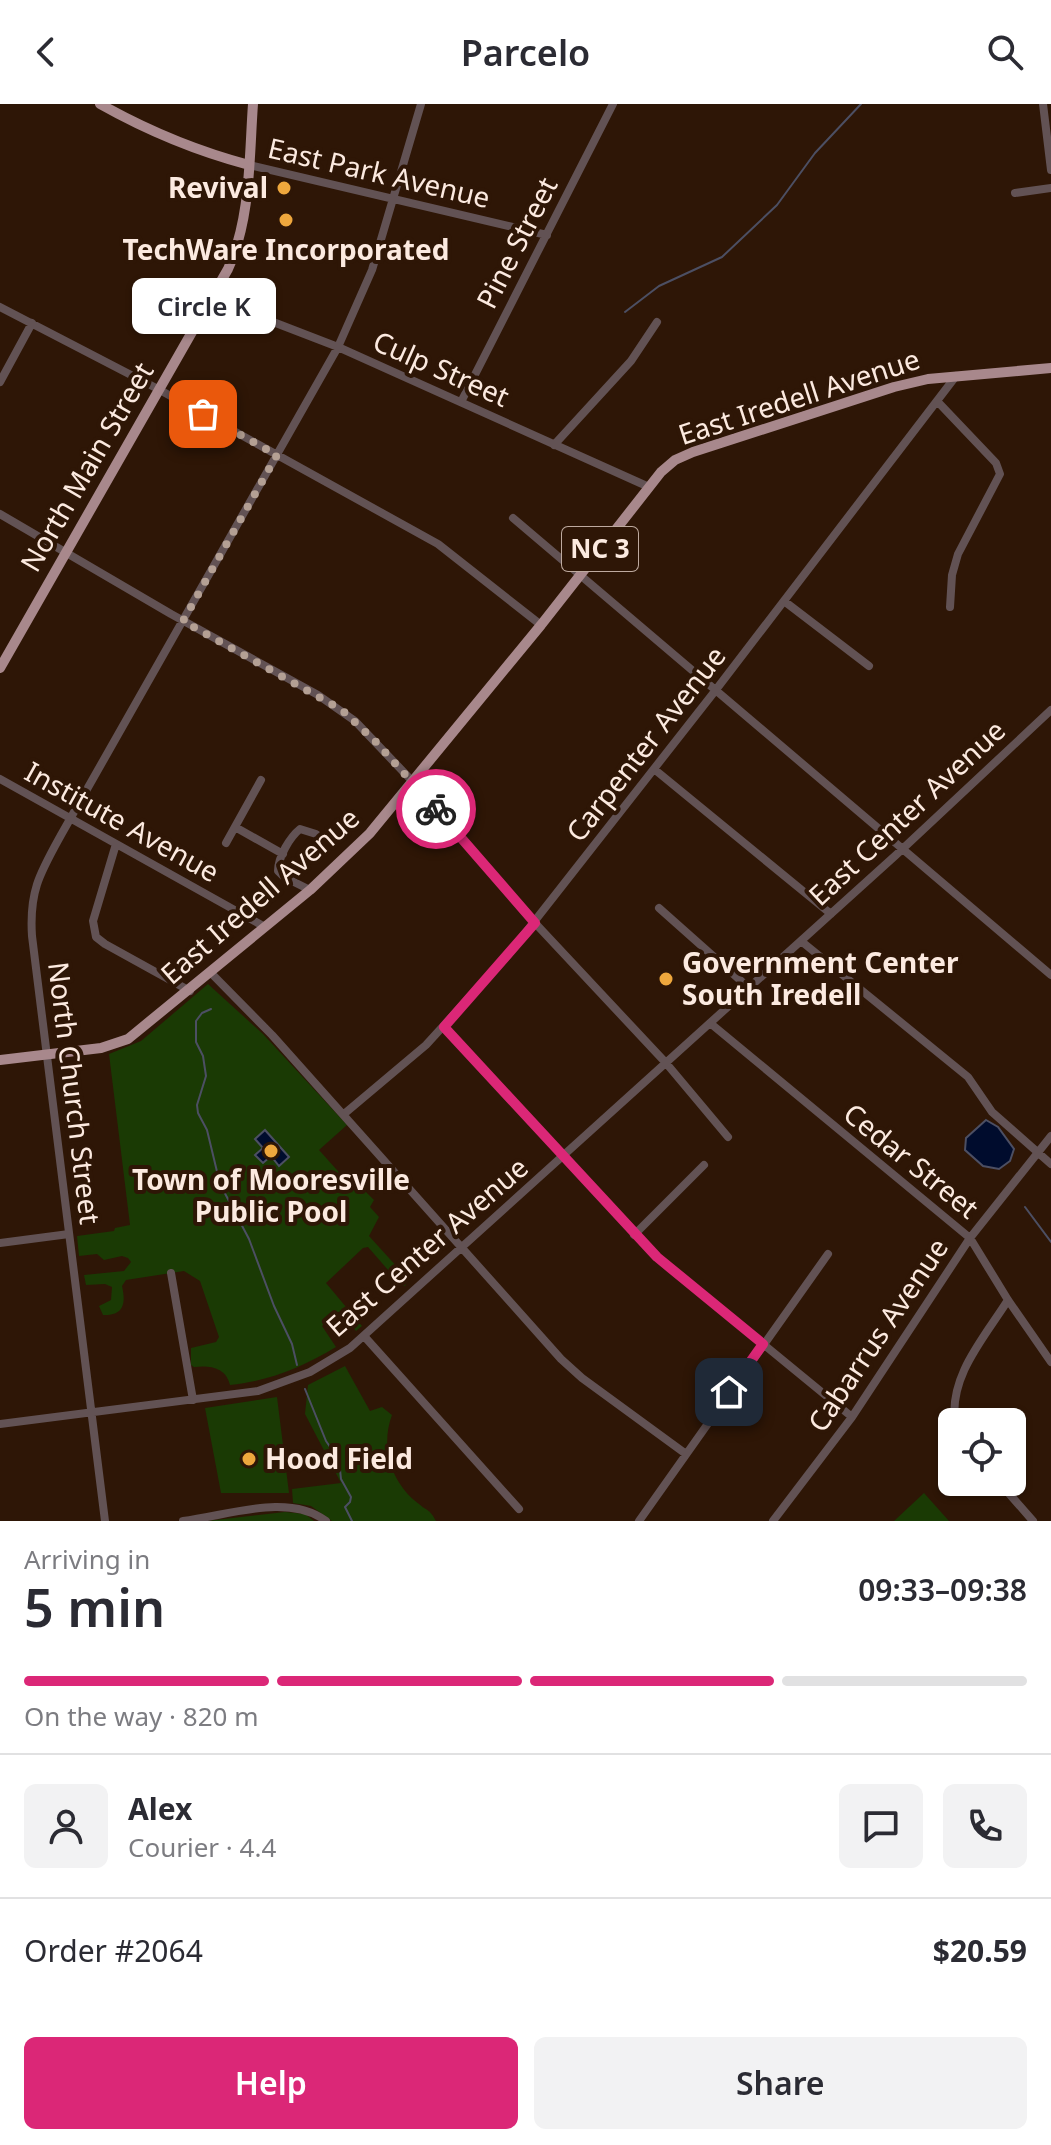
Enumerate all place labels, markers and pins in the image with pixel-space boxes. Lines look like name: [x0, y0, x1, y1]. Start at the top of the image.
place label: Revival: [168, 168, 268, 206]
marker: Revival: [275, 179, 293, 197]
marker: TechWare Incorporated: [277, 211, 295, 229]
place label: TechWare Incorporated: [123, 230, 449, 268]
callout: Circle K: [131, 278, 275, 334]
pin: [169, 380, 237, 448]
place label: Government Center South Iredell: [682, 943, 959, 1013]
marker: Government Center South Iredell: [657, 970, 675, 988]
marker: Town of Mooresville Public Pool: [262, 1142, 280, 1160]
place label: Town of Mooresville Public Pool: [132, 1160, 410, 1230]
pin: [695, 1358, 763, 1426]
place label: Hood Field: [265, 1439, 413, 1477]
marker: Hood Field: [240, 1450, 258, 1468]

